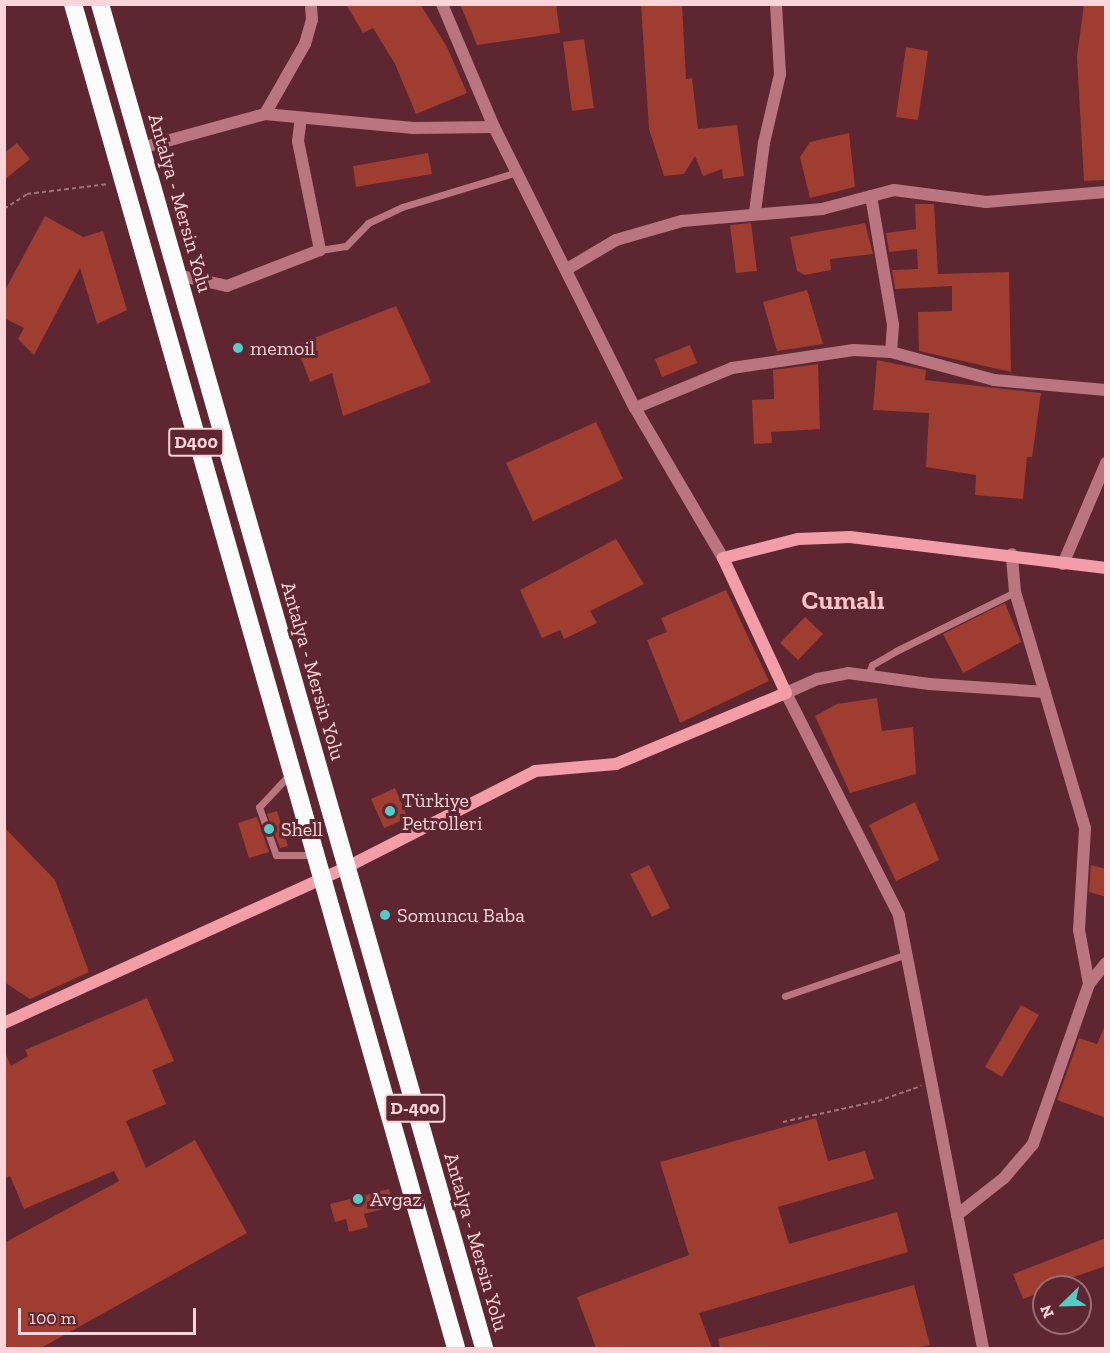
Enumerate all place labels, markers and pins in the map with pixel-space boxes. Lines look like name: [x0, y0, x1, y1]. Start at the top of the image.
place label: memoil: [250, 336, 315, 360]
marker: memoil: [231, 341, 245, 355]
place label: Türkiye Petrolleri: [402, 788, 483, 835]
marker: Türkiye Petrolleri: [383, 804, 397, 818]
place label: Shell: [281, 817, 323, 841]
marker: Shell: [262, 822, 276, 836]
place label: Somuncu Baba: [397, 903, 525, 927]
marker: Somuncu Baba: [378, 908, 392, 922]
place label: Avgaz: [370, 1187, 422, 1211]
marker: Avgaz: [351, 1192, 365, 1206]

